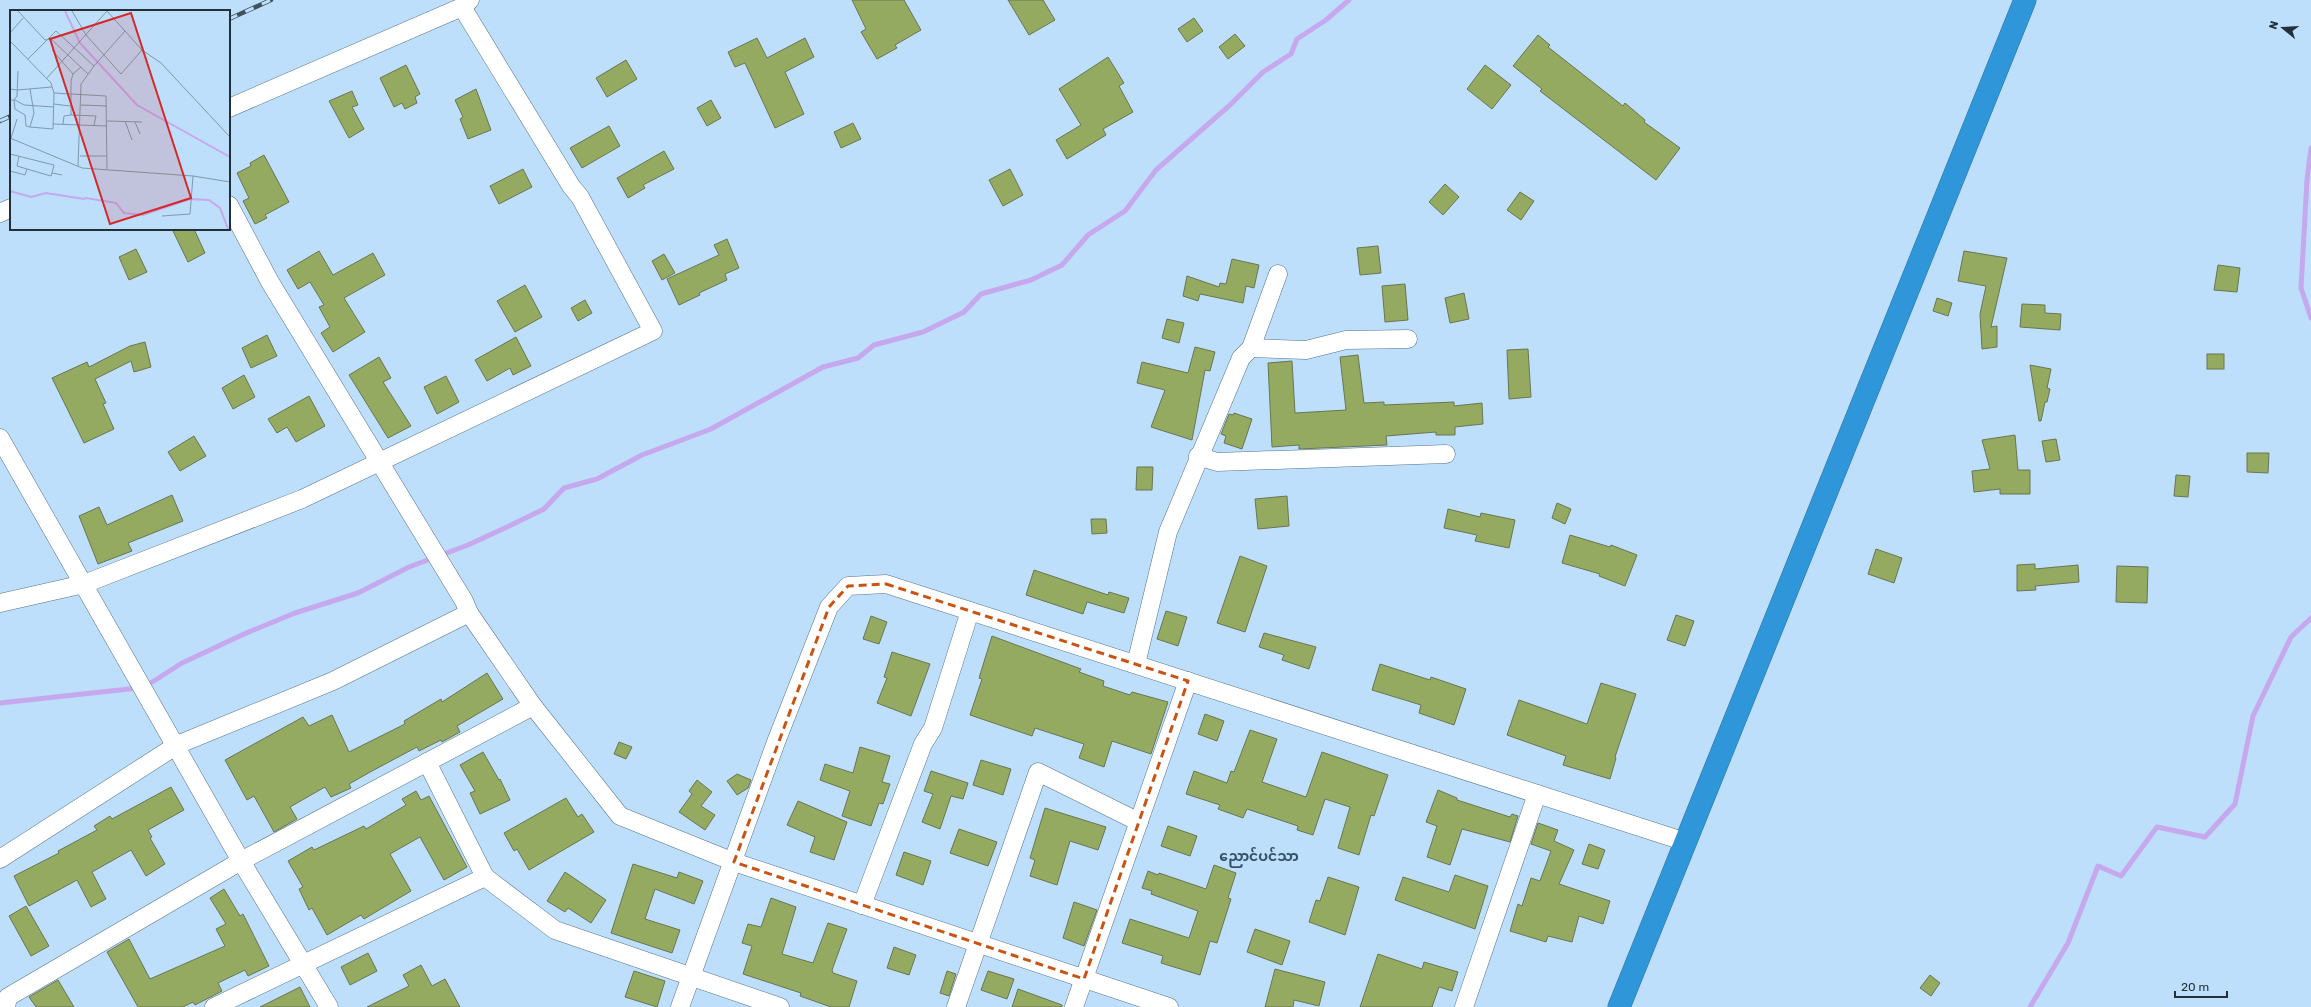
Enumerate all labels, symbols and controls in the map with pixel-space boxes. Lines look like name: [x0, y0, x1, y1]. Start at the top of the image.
north arrow: [2263, 8, 2303, 48]
inset map: [10, 10, 230, 230]
text: N: [2267, 19, 2281, 31]
district label: ညောင်ပင်သာ: [1219, 846, 1299, 868]
scale bar: [2175, 973, 2227, 999]
text: 20 m: [2181, 980, 2209, 994]

